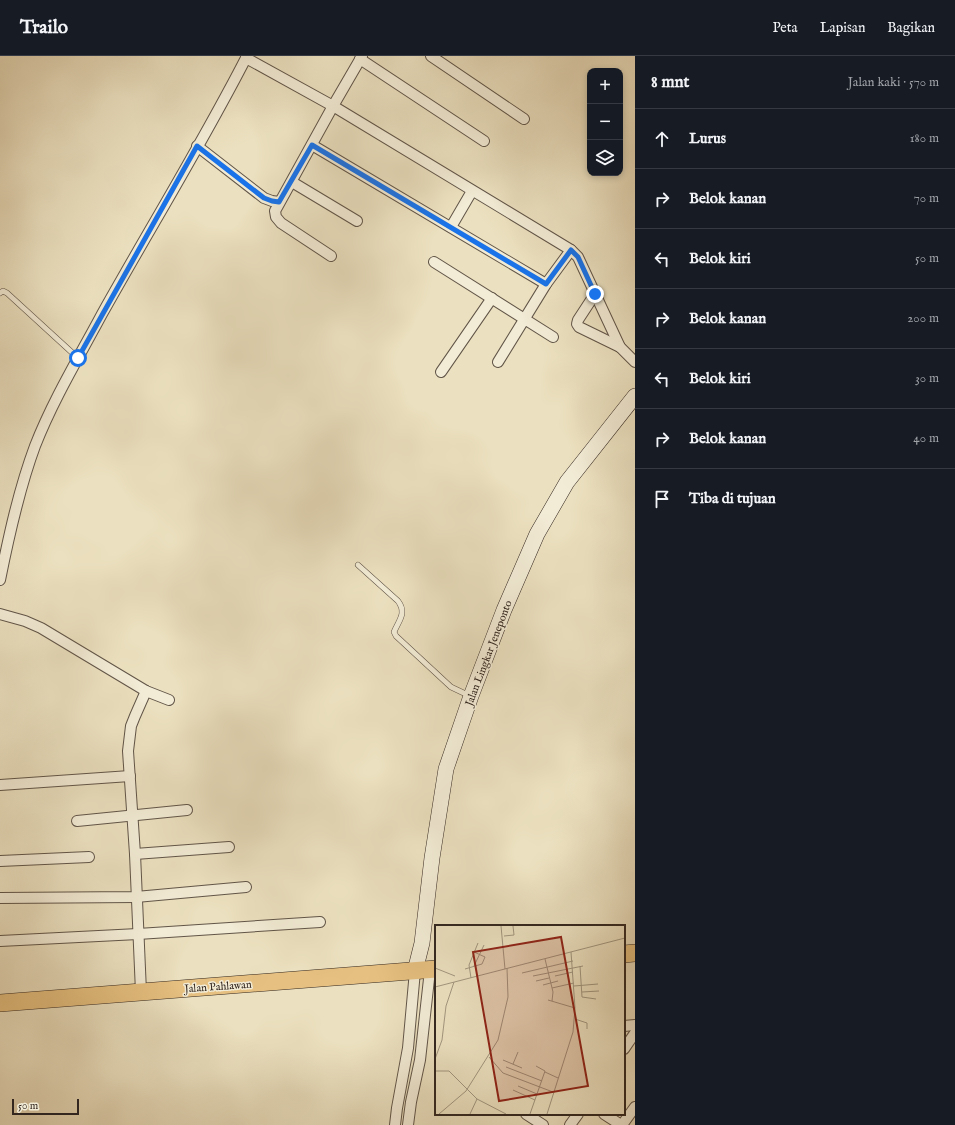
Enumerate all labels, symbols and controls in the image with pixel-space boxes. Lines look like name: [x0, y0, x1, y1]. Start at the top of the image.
text: Trailo: [20, 16, 68, 40]
text: Peta: [772, 19, 798, 37]
text: Lapisan: [820, 19, 865, 37]
text: Bagikan: [887, 19, 935, 37]
map controls: [587, 68, 623, 176]
button: +: [587, 68, 623, 104]
text: 8 mnt: [651, 72, 689, 93]
text: Jalan kaki · 570 m: [848, 74, 939, 91]
button: −: [587, 104, 623, 140]
icon: ahead: [651, 128, 673, 150]
text: Lurus: [689, 129, 726, 148]
text: 180 m: [910, 130, 939, 147]
button: layers: [587, 140, 623, 176]
icon: right: [651, 188, 673, 210]
text: Belok kanan: [689, 189, 766, 208]
text: 70 m: [914, 190, 939, 207]
icon: left: [651, 248, 673, 270]
text: Belok kiri: [689, 249, 751, 268]
text: 50 m: [915, 250, 939, 267]
route end: [586, 285, 604, 303]
icon: right: [651, 308, 673, 330]
text: Belok kanan: [689, 309, 766, 328]
text: 200 m: [907, 310, 939, 327]
route start: [69, 349, 87, 367]
icon: left: [651, 368, 673, 390]
text: Belok kiri: [689, 369, 751, 388]
text: 30 m: [915, 370, 939, 387]
icon: right: [651, 428, 673, 450]
text: Belok kanan: [689, 429, 766, 448]
text: 40 m: [913, 430, 939, 447]
icon: arrive: [651, 488, 673, 510]
text: Tiba di tujuan: [689, 489, 776, 508]
street label: Jalan Lingkar Jeneponto: [462, 598, 516, 710]
inset map: [435, 925, 625, 1115]
street label: Jalan Pahlawan: [182, 978, 252, 996]
scale bar: [12, 1097, 79, 1116]
text: 50 m: [18, 1099, 38, 1113]

